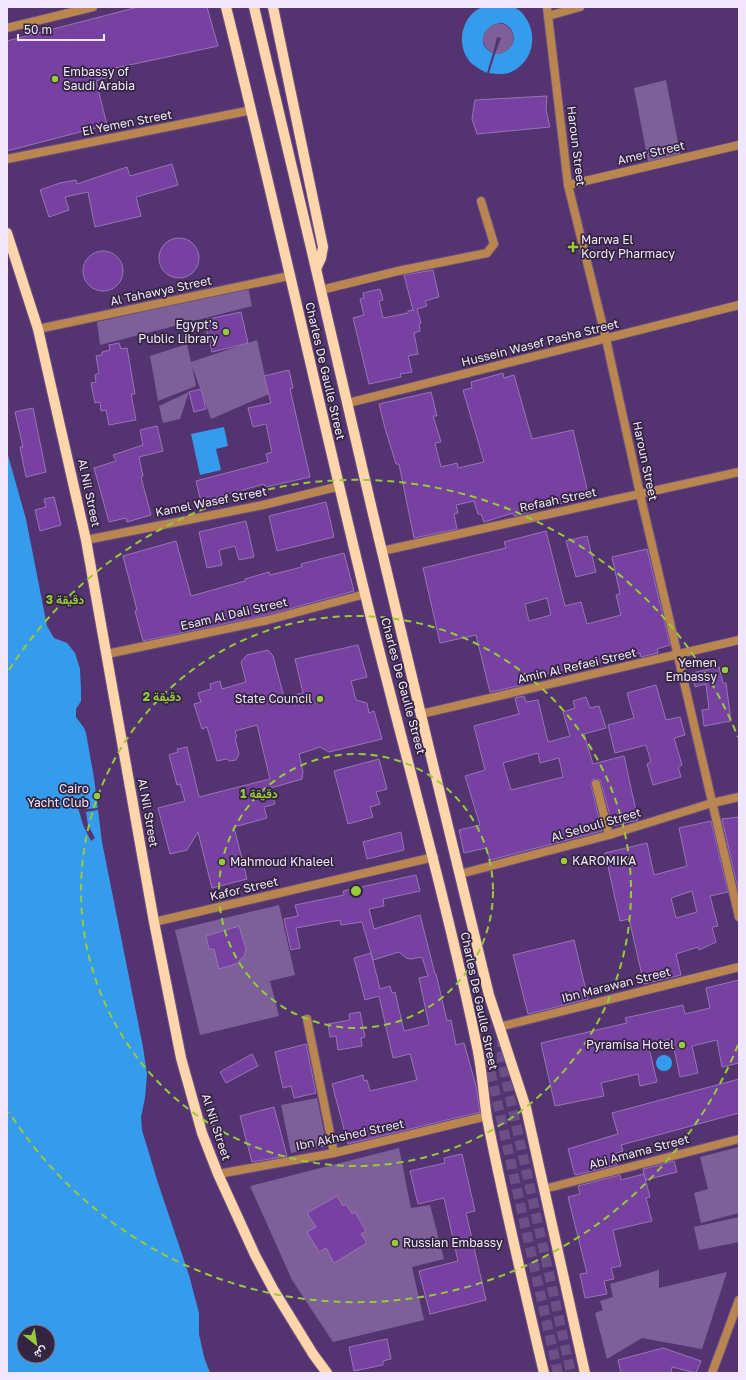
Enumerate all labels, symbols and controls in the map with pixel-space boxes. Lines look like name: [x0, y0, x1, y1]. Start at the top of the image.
scale bar: [18, 16, 104, 42]
text: 50 m: [24, 22, 52, 37]
place label: Embassy of Saudi Arabia: [63, 64, 135, 93]
marker: Embassy of Saudi Arabia: [50, 74, 60, 84]
street label: Haroun Street: [564, 105, 589, 187]
street label: El Yemen Street: [81, 106, 173, 139]
street label: Amer Street: [616, 137, 686, 168]
place label: Marwa El Kordy Pharmacy: [581, 232, 675, 261]
marker: Marwa El Kordy Pharmacy: [568, 242, 578, 252]
street label: Al Tahawya Street: [109, 272, 213, 309]
street label: Charles De Gaulle Street: [302, 301, 349, 441]
street label: Hussein Wasef Pasha Street: [460, 316, 620, 369]
place label: Egypt's Public Library: [138, 317, 218, 346]
marker: Egypt's Public Library: [221, 327, 231, 337]
street label: Haroun Street: [630, 420, 661, 502]
street label: Al Nil Street: [75, 457, 104, 529]
street label: Kamel Wasef Street: [154, 483, 268, 520]
street label: Refaah Street: [518, 484, 598, 515]
text: 3 دقيقة: [46, 592, 84, 607]
street label: Esam Al Dali Street: [179, 594, 289, 633]
street label: Charles De Gaulle Street: [378, 616, 429, 756]
street label: Amin Al Refaei Street: [516, 645, 638, 686]
place label: Yemen Embassy: [665, 655, 717, 684]
marker: Yemen Embassy: [720, 665, 730, 675]
text: 2 دقيقة: [143, 689, 181, 704]
place label: State Council: [235, 691, 312, 706]
marker: State Council: [315, 694, 325, 704]
street label: Al Nil Street: [135, 777, 162, 849]
place label: Cairo Yacht Club: [27, 781, 89, 810]
text: 1 دقيقة: [240, 786, 278, 801]
marker: Cairo Yacht Club: [92, 791, 102, 801]
street label: Al Selouli Street: [549, 804, 643, 845]
place label: KAROMIKA: [572, 853, 636, 868]
place label: Mahmoud Khaleel: [230, 854, 334, 869]
marker: KAROMIKA: [559, 856, 569, 866]
marker: Mahmoud Khaleel: [217, 857, 227, 867]
street label: Kafor Street: [208, 873, 280, 904]
centre of rings: [349, 884, 363, 898]
street label: Charles De Gaulle Street: [458, 930, 502, 1072]
street label: Ibn Marawan Street: [560, 964, 672, 1005]
place label: Pyramisa Hotel: [586, 1037, 674, 1052]
marker: Pyramisa Hotel: [677, 1040, 687, 1050]
street label: Al Nil Street: [199, 1092, 234, 1162]
street label: Ibn Akhshed Street: [294, 1116, 406, 1153]
street label: Abi Amama Street: [587, 1131, 691, 1172]
place label: Russian Embassy: [403, 1235, 503, 1250]
marker: Russian Embassy: [390, 1238, 400, 1248]
north arrow: [16, 1324, 56, 1364]
text: ش: [32, 1343, 50, 1362]

